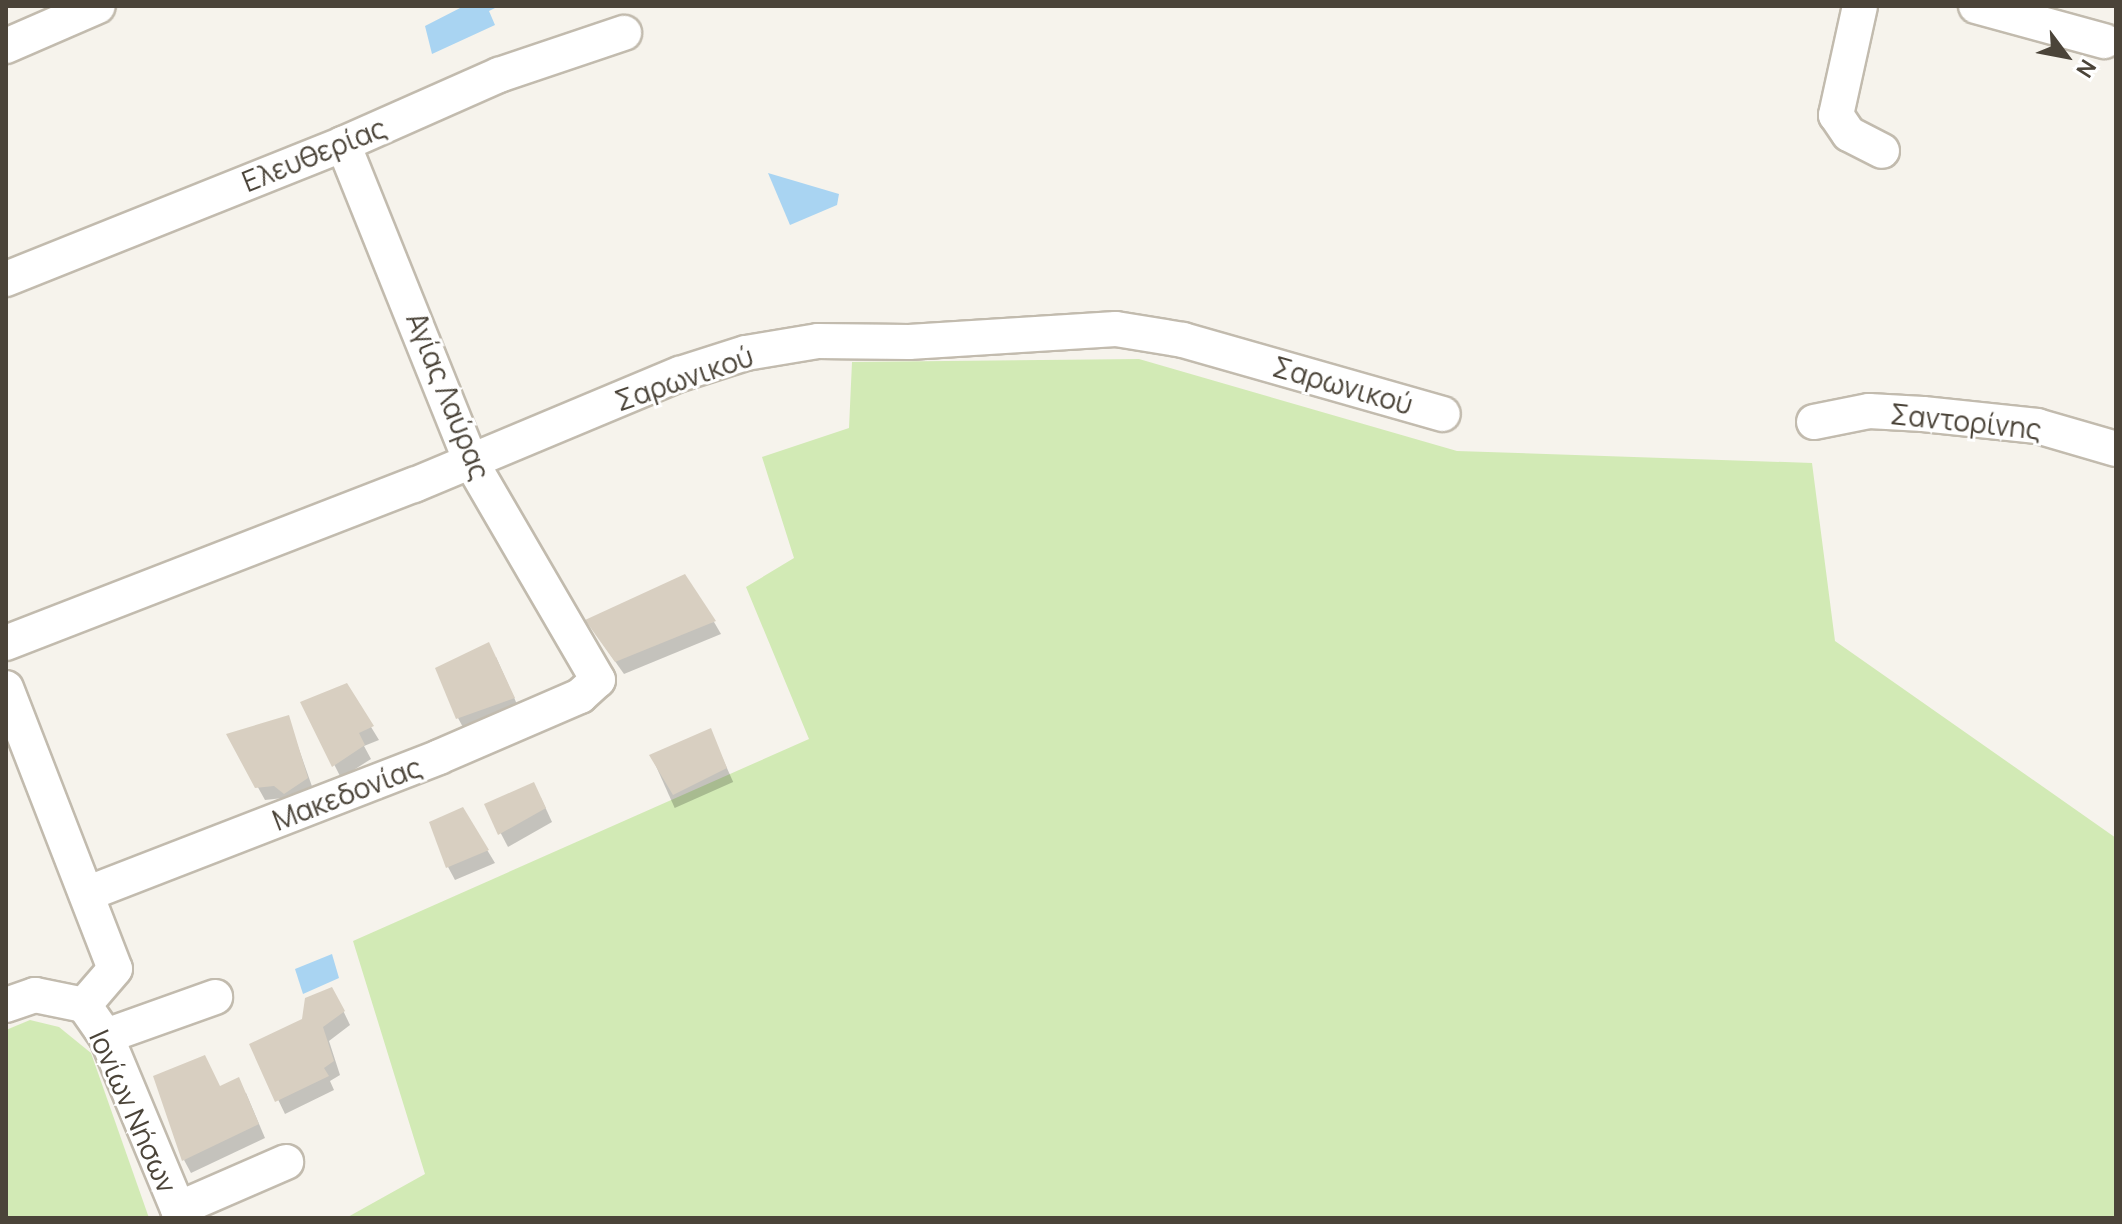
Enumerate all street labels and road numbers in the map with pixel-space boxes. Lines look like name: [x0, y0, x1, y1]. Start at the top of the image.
street label: Ελευθερίας: [237, 110, 391, 198]
street label: Αγίας Λαύρας: [400, 307, 498, 485]
street label: Σαρωνικού: [611, 339, 757, 417]
street label: Σαρωνικού: [1269, 349, 1417, 421]
street label: Σαντορίνης: [1889, 396, 2043, 446]
street label: Μακεδονίας: [268, 749, 426, 837]
street label: Ιονίων Νήσων: [83, 1024, 185, 1198]

